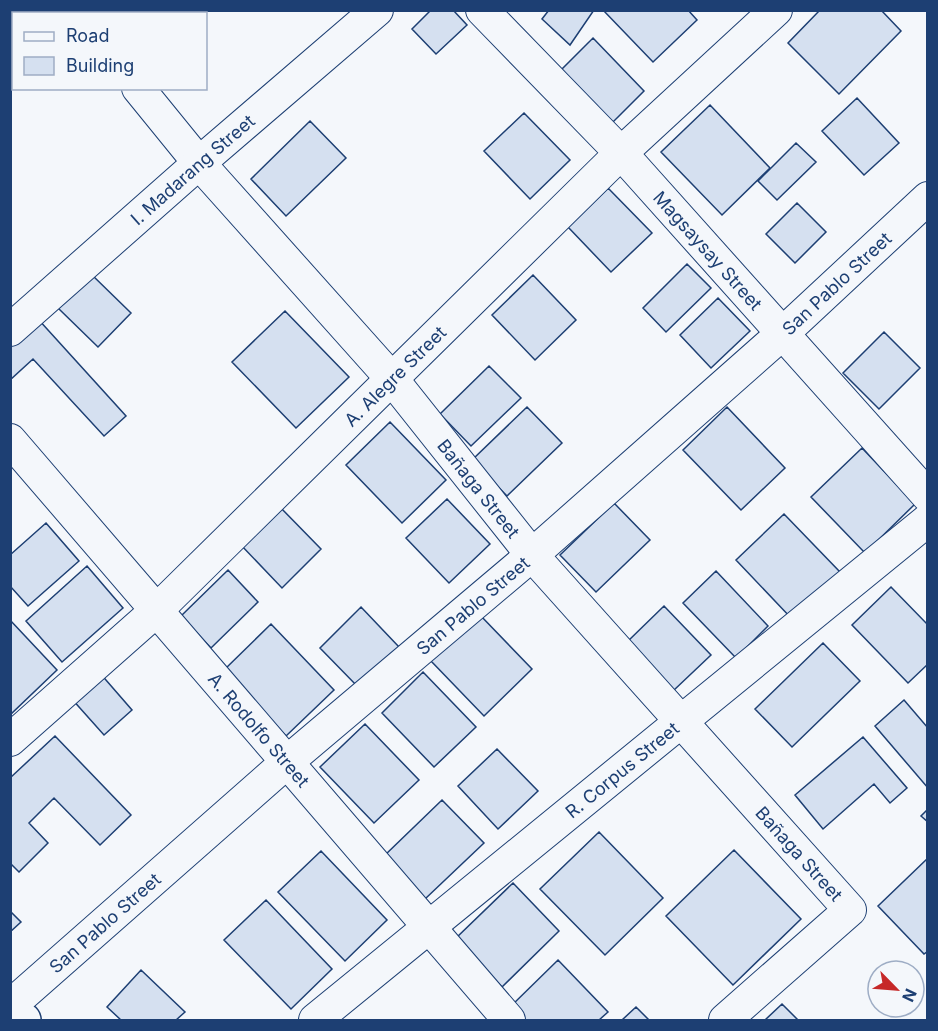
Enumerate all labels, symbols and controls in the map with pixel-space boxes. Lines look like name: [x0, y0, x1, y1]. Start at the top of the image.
legend: [12, 12, 207, 90]
text: Road: [66, 25, 109, 46]
text: Building: [66, 55, 134, 76]
street label: I. Madarang Street: [126, 110, 259, 229]
street label: Magsaysay Street: [649, 187, 767, 314]
street label: San Pablo Street: [778, 227, 895, 339]
street label: A. Alegre Street: [340, 321, 450, 430]
street label: Bañaga Street: [433, 435, 524, 542]
street label: San Pablo Street: [412, 552, 533, 659]
street label: A. Rodolfo Street: [204, 668, 314, 791]
street label: R. Corpus Street: [561, 717, 683, 822]
street label: Bañaga Street: [752, 802, 847, 905]
street label: San Pablo Street: [45, 868, 164, 977]
north arrow: [866, 959, 926, 1019]
text: N: [898, 986, 921, 1005]

